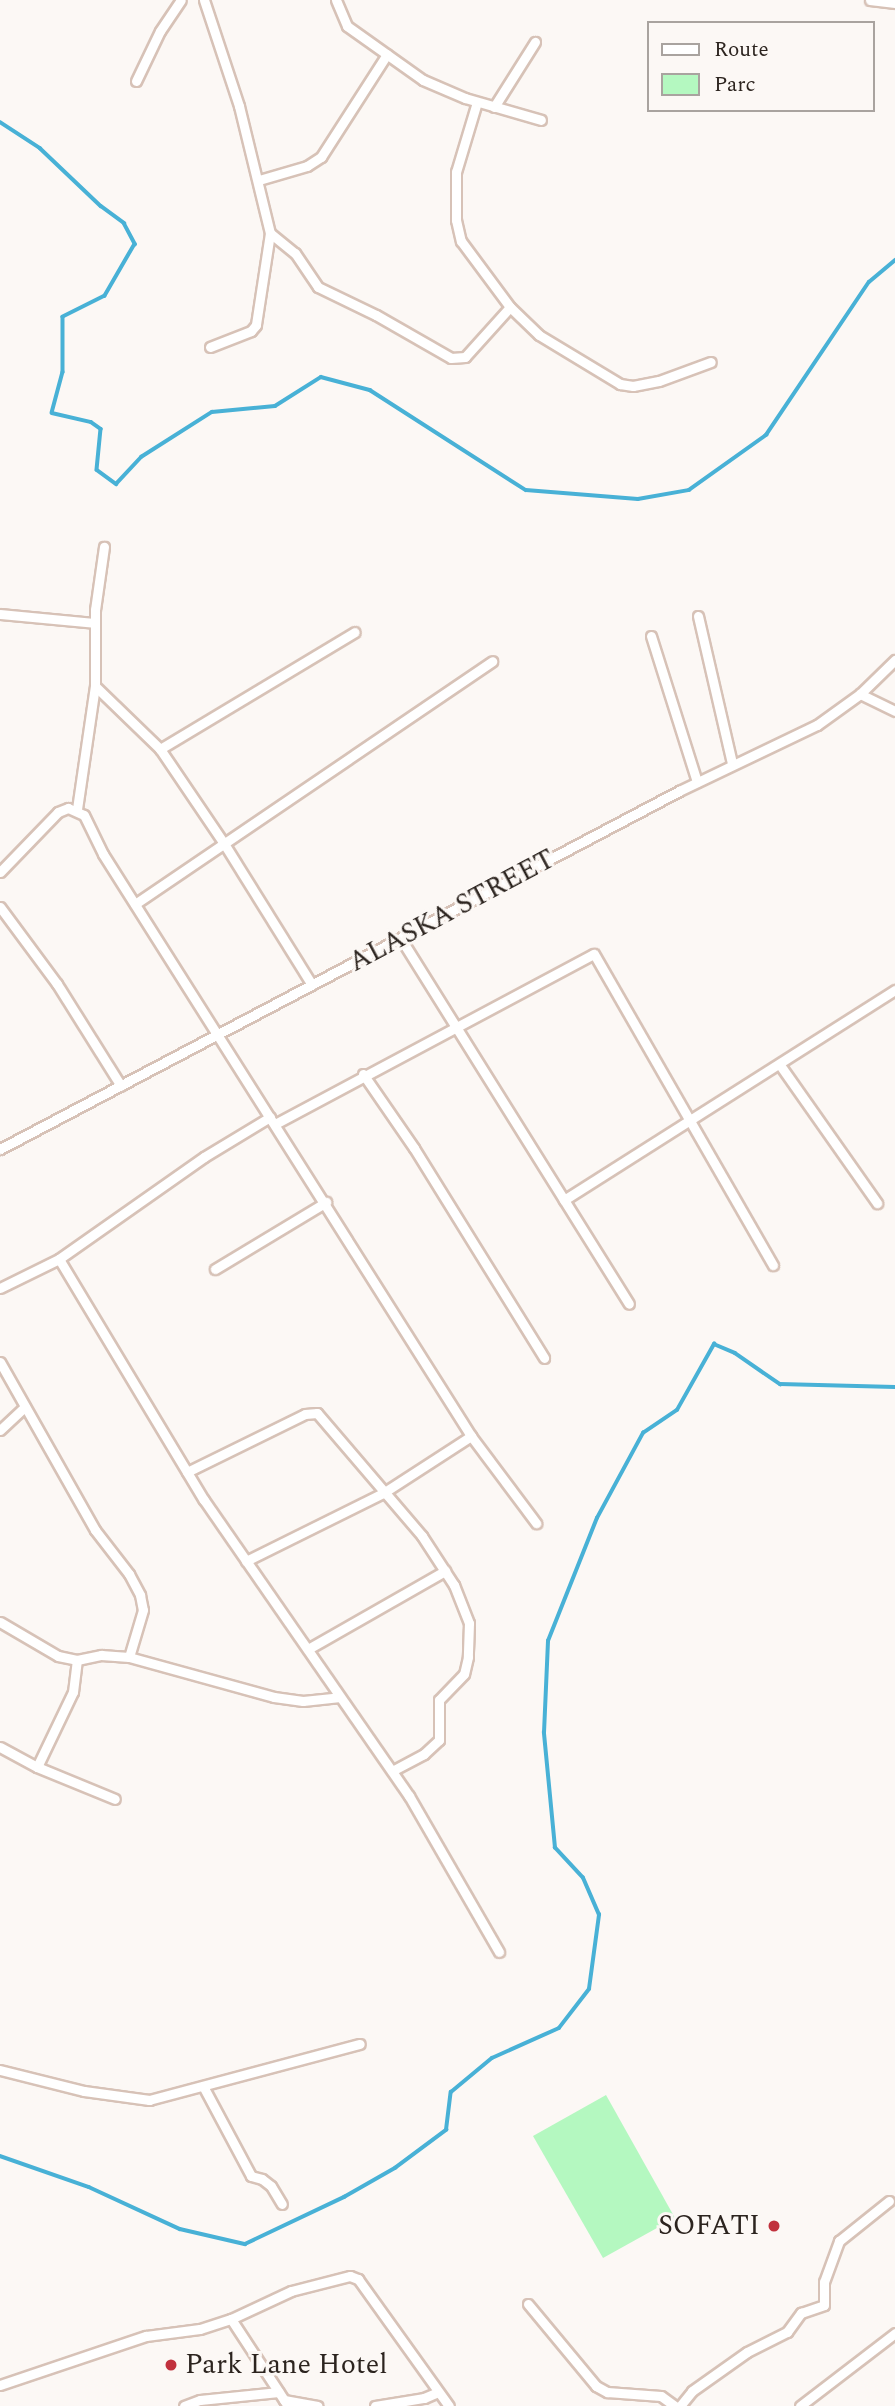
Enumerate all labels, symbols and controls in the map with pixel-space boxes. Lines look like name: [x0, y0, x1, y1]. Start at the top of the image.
legend: [646, 21, 874, 112]
text: Route: [714, 34, 769, 66]
text: Parc: [714, 69, 756, 101]
street label: ALASKA STREET: [343, 842, 561, 980]
place label: SOFATI: [658, 2209, 760, 2243]
marker: SOFATI: [766, 2218, 782, 2234]
place label: Park Lane Hotel: [185, 2348, 387, 2382]
marker: Park Lane Hotel: [163, 2357, 179, 2373]

